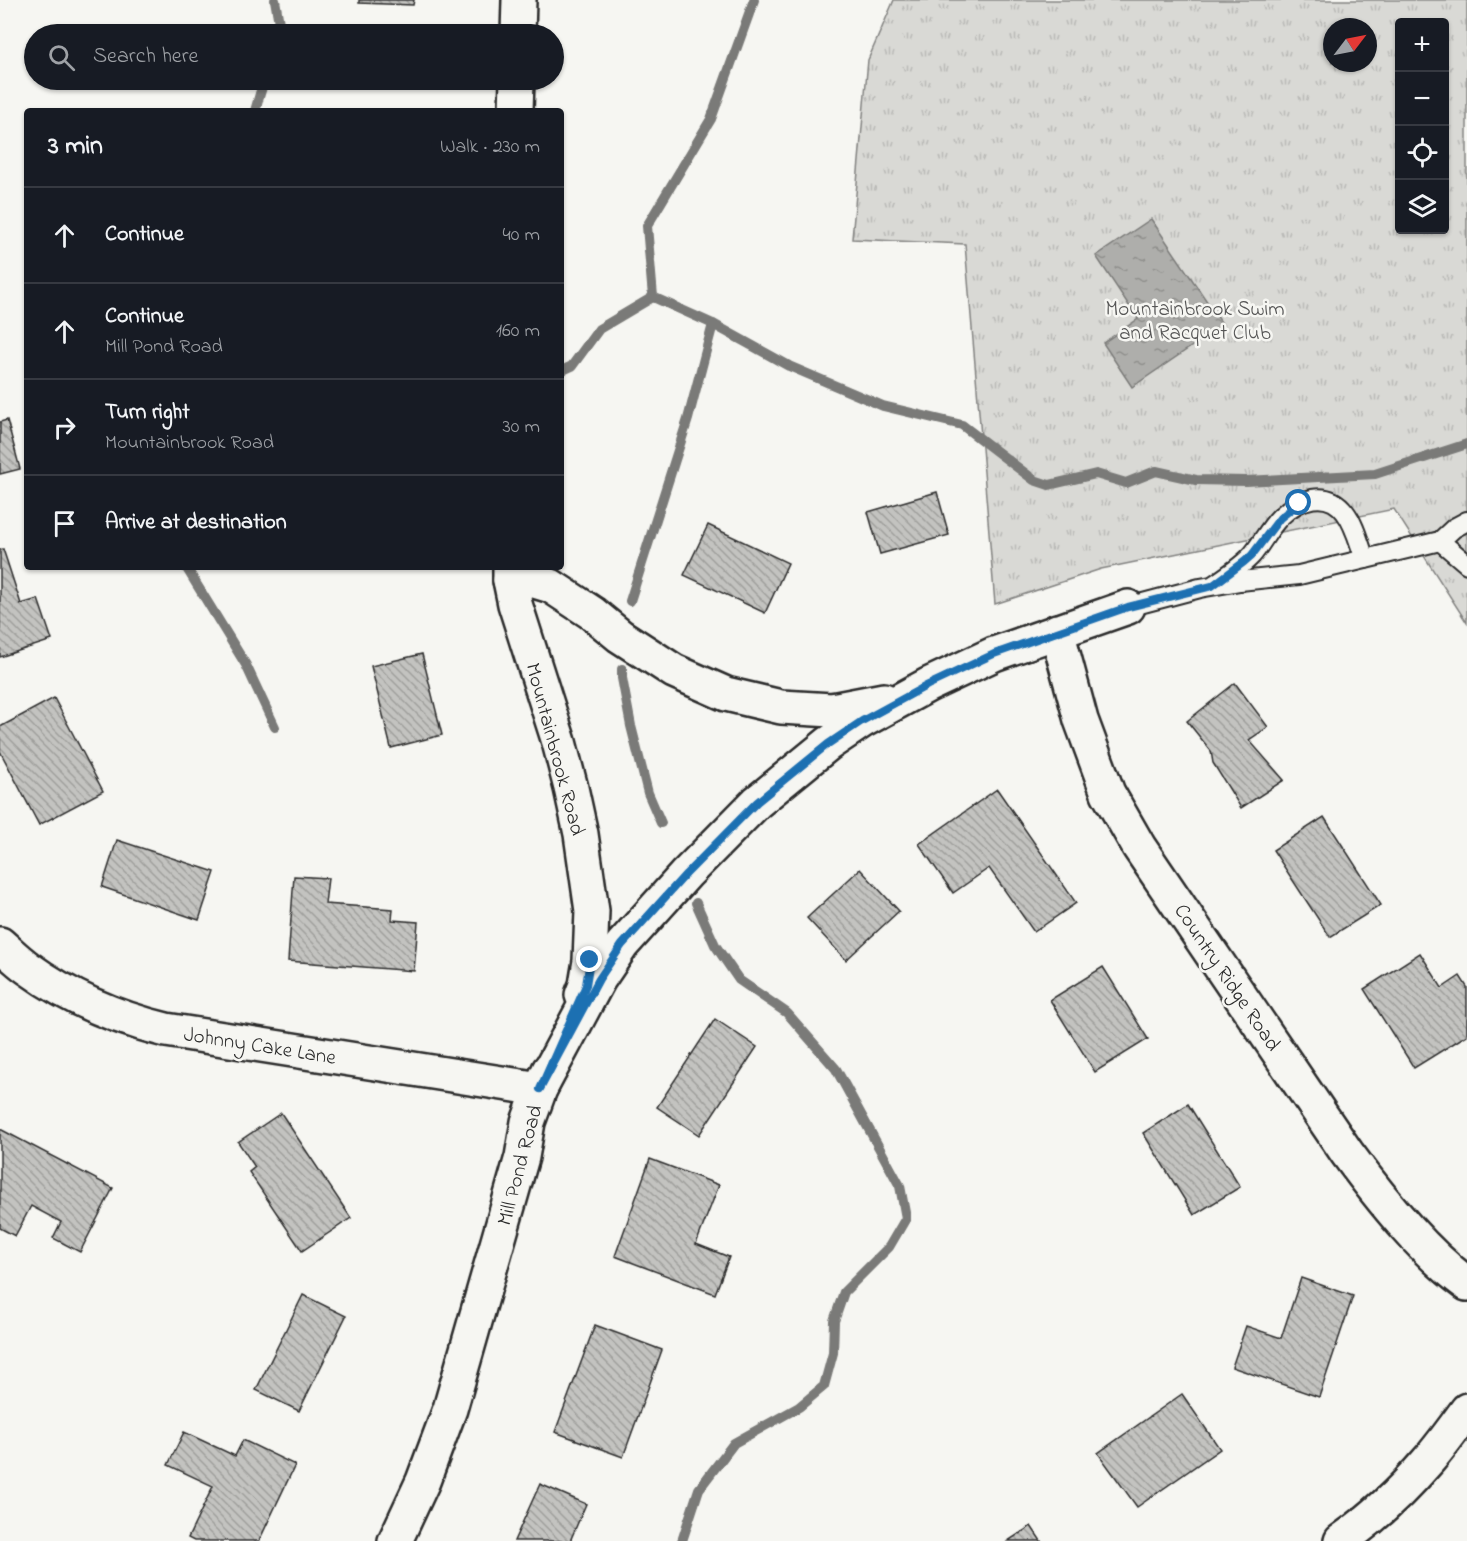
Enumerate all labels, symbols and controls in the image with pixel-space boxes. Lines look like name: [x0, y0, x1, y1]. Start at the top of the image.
north arrow: [1323, 18, 1377, 72]
map controls: [1395, 18, 1449, 234]
button: +: [1395, 18, 1449, 72]
search box: [24, 24, 564, 90]
icon: search: [45, 41, 78, 74]
text: Search here: [93, 41, 198, 73]
button: −: [1395, 72, 1449, 126]
button: locate: [1395, 126, 1449, 180]
text: 3 min: [48, 128, 103, 166]
text: Walk · 230 m: [440, 133, 540, 162]
button: layers: [1395, 180, 1449, 234]
icon: ahead: [48, 219, 81, 252]
text: Continue: [105, 219, 184, 251]
text: 40 m: [503, 221, 540, 250]
park label: Mountainbrook Swim and Racquet Club: [1105, 295, 1285, 349]
text: Continue: [105, 301, 184, 333]
icon: ahead: [48, 315, 81, 348]
text: 160 m: [496, 317, 540, 346]
text: Mill Pond Road: [105, 333, 223, 362]
text: Turn right: [105, 397, 190, 429]
icon: right: [48, 411, 81, 444]
text: 30 m: [503, 413, 540, 442]
text: Mountainbrook Road: [105, 429, 274, 458]
route start: [1285, 489, 1311, 515]
icon: arrive: [48, 507, 81, 540]
text: Arrive at destination: [105, 507, 287, 539]
street label: Mountainbrook Road: [517, 660, 592, 839]
street label: Country Ridge Road: [1164, 898, 1287, 1059]
route end: [576, 946, 602, 972]
street label: Johnny Cake Lane: [181, 1020, 339, 1076]
street label: Mill Pond Road: [490, 1102, 551, 1229]

